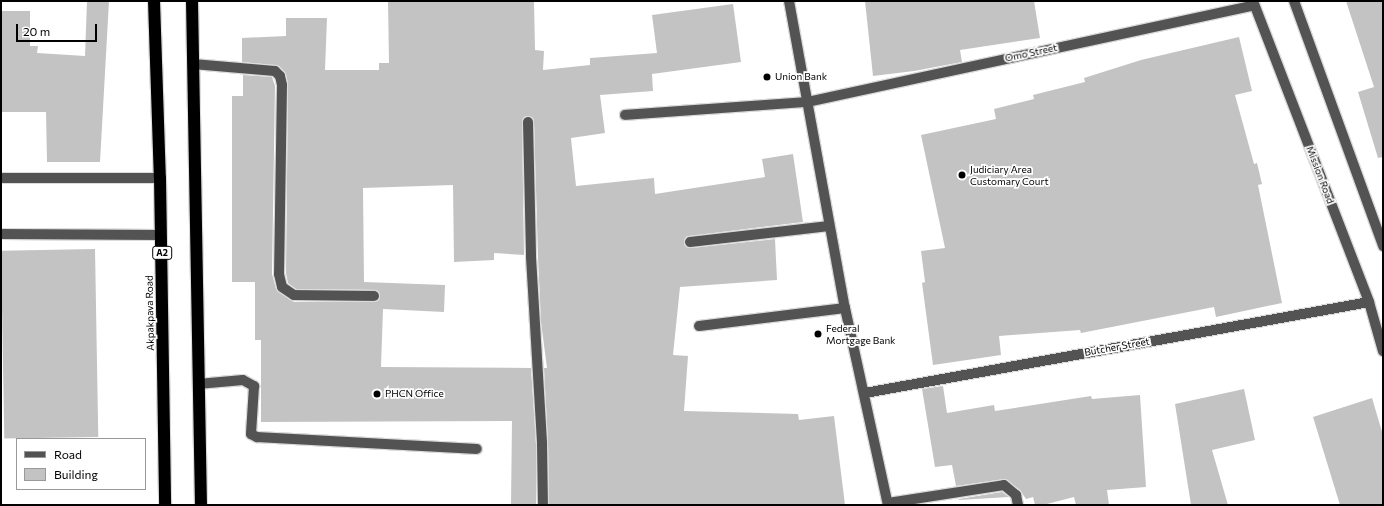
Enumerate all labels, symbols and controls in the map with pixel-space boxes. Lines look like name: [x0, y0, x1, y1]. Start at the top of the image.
scale bar: [18, 16, 99, 42]
text: 20 m: [23, 24, 50, 38]
street label: Omo Street: [1004, 42, 1058, 64]
place label: Union Bank: [775, 71, 827, 83]
marker: Union Bank: [762, 72, 772, 82]
street label: Mission Road: [1304, 144, 1336, 206]
place label: Judiciary Area Customary Court: [970, 163, 1049, 186]
marker: Judiciary Area Customary Court: [957, 170, 967, 180]
road number: A2: [152, 246, 172, 260]
street label: Akpakpava Road: [143, 275, 157, 351]
place label: Federal Mortgage Bank: [826, 322, 896, 346]
marker: Federal Mortgage Bank: [813, 329, 823, 339]
street label: Butcher Street: [1083, 335, 1151, 359]
place label: PHCN Office: [385, 388, 444, 400]
marker: PHCN Office: [372, 389, 382, 399]
legend: [16, 438, 146, 490]
text: Road: [54, 447, 82, 461]
text: Building: [54, 467, 98, 481]

